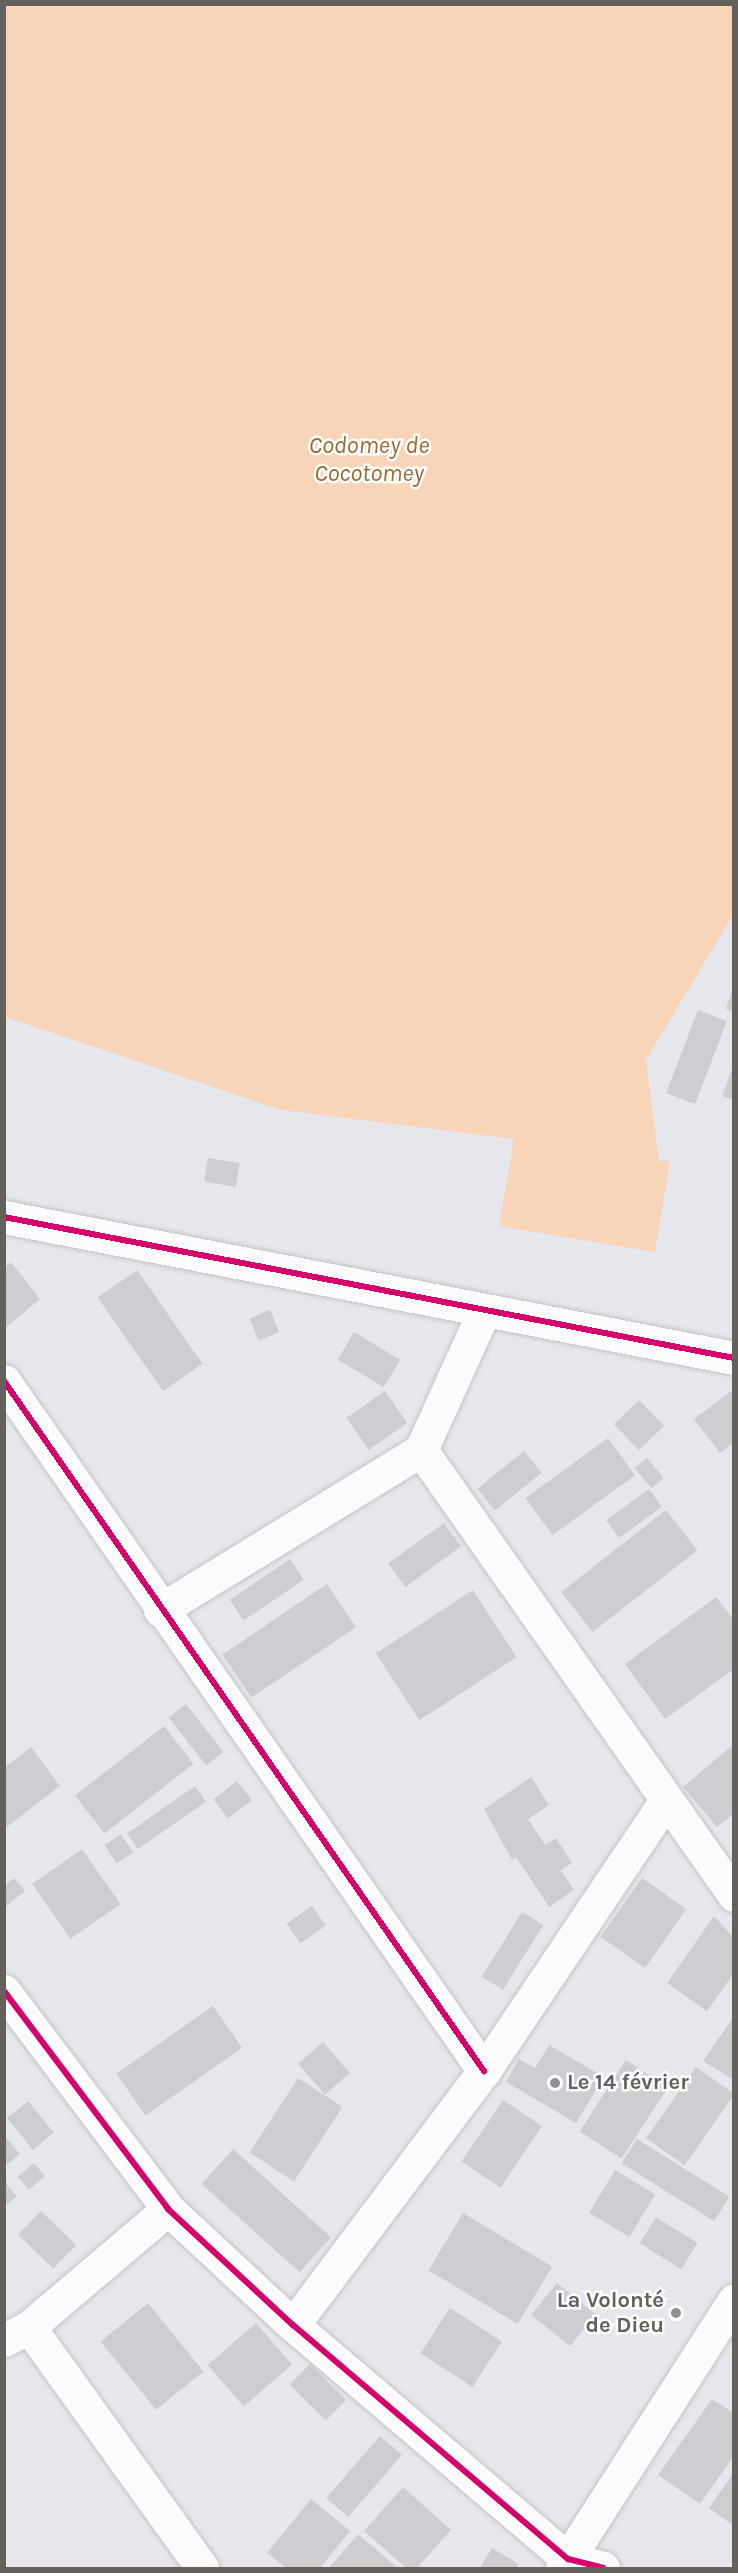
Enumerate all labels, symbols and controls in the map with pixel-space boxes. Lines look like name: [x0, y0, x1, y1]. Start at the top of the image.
water label: Codomey de Cocotomey: [309, 432, 429, 488]
place label: Le 14 février: [567, 2070, 689, 2096]
marker: Le 14 février: [548, 2076, 562, 2090]
place label: La Volonté de Dieu: [557, 2287, 664, 2338]
marker: La Volonté de Dieu: [669, 2306, 683, 2320]

